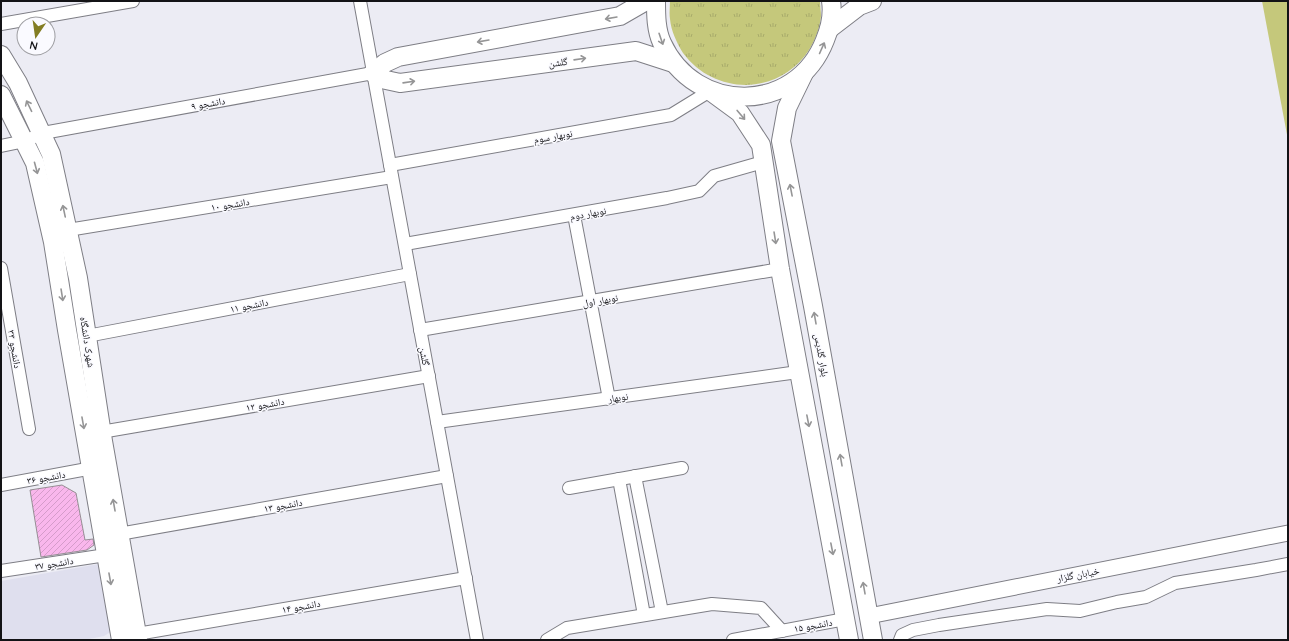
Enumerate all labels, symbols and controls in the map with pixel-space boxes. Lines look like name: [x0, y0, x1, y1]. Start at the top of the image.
one-way arrow: [605, 14, 618, 22]
north arrow: [16, 16, 56, 56]
one-way arrow: [658, 33, 666, 45]
one-way arrow: [477, 37, 490, 45]
text: N: [28, 38, 39, 53]
one-way arrow: [818, 42, 826, 54]
street label: گلشن: [548, 55, 569, 70]
one-way arrow: [573, 55, 586, 63]
one-way arrow: [403, 78, 416, 86]
street label: دانشجو ۹: [190, 94, 226, 113]
one-way arrow: [25, 100, 32, 112]
one-way arrow: [736, 110, 745, 120]
street label: نوبهار سوم: [533, 127, 574, 147]
one-way arrow: [32, 161, 40, 174]
one-way arrow: [786, 184, 794, 197]
street label: دانشجو ۱۰: [210, 195, 250, 214]
street label: نوبهار دوم: [569, 204, 608, 224]
one-way arrow: [59, 205, 67, 218]
one-way arrow: [771, 231, 779, 244]
one-way arrow: [58, 288, 66, 301]
street label: نوبهار اول: [581, 291, 619, 310]
street label: دانشجو ۱۱: [229, 295, 269, 316]
one-way arrow: [811, 312, 819, 325]
street label: شهرک دانشگاه: [77, 316, 98, 369]
street label: دانشجو ۳۳: [5, 329, 24, 369]
street label: بلوار گلدیس: [811, 332, 832, 378]
street label: گلشن: [416, 345, 433, 367]
street label: نوبهار: [606, 390, 629, 405]
street label: دانشجو ۱۲: [245, 395, 285, 414]
one-way arrow: [804, 414, 812, 427]
one-way arrow: [79, 417, 87, 430]
one-way arrow: [836, 454, 844, 467]
street label: دانشجو ۳۶: [26, 468, 66, 487]
street label: دانشجو ۱۳: [263, 496, 303, 515]
one-way arrow: [110, 499, 118, 512]
one-way arrow: [828, 542, 836, 555]
street label: دانشجو ۳۷: [34, 554, 74, 573]
street label: خیابان گلزار: [1055, 564, 1101, 585]
one-way arrow: [107, 572, 115, 585]
one-way arrow: [859, 582, 867, 595]
street label: دانشجو ۱۴: [281, 597, 321, 616]
street label: دانشجو ۱۵: [793, 616, 833, 635]

